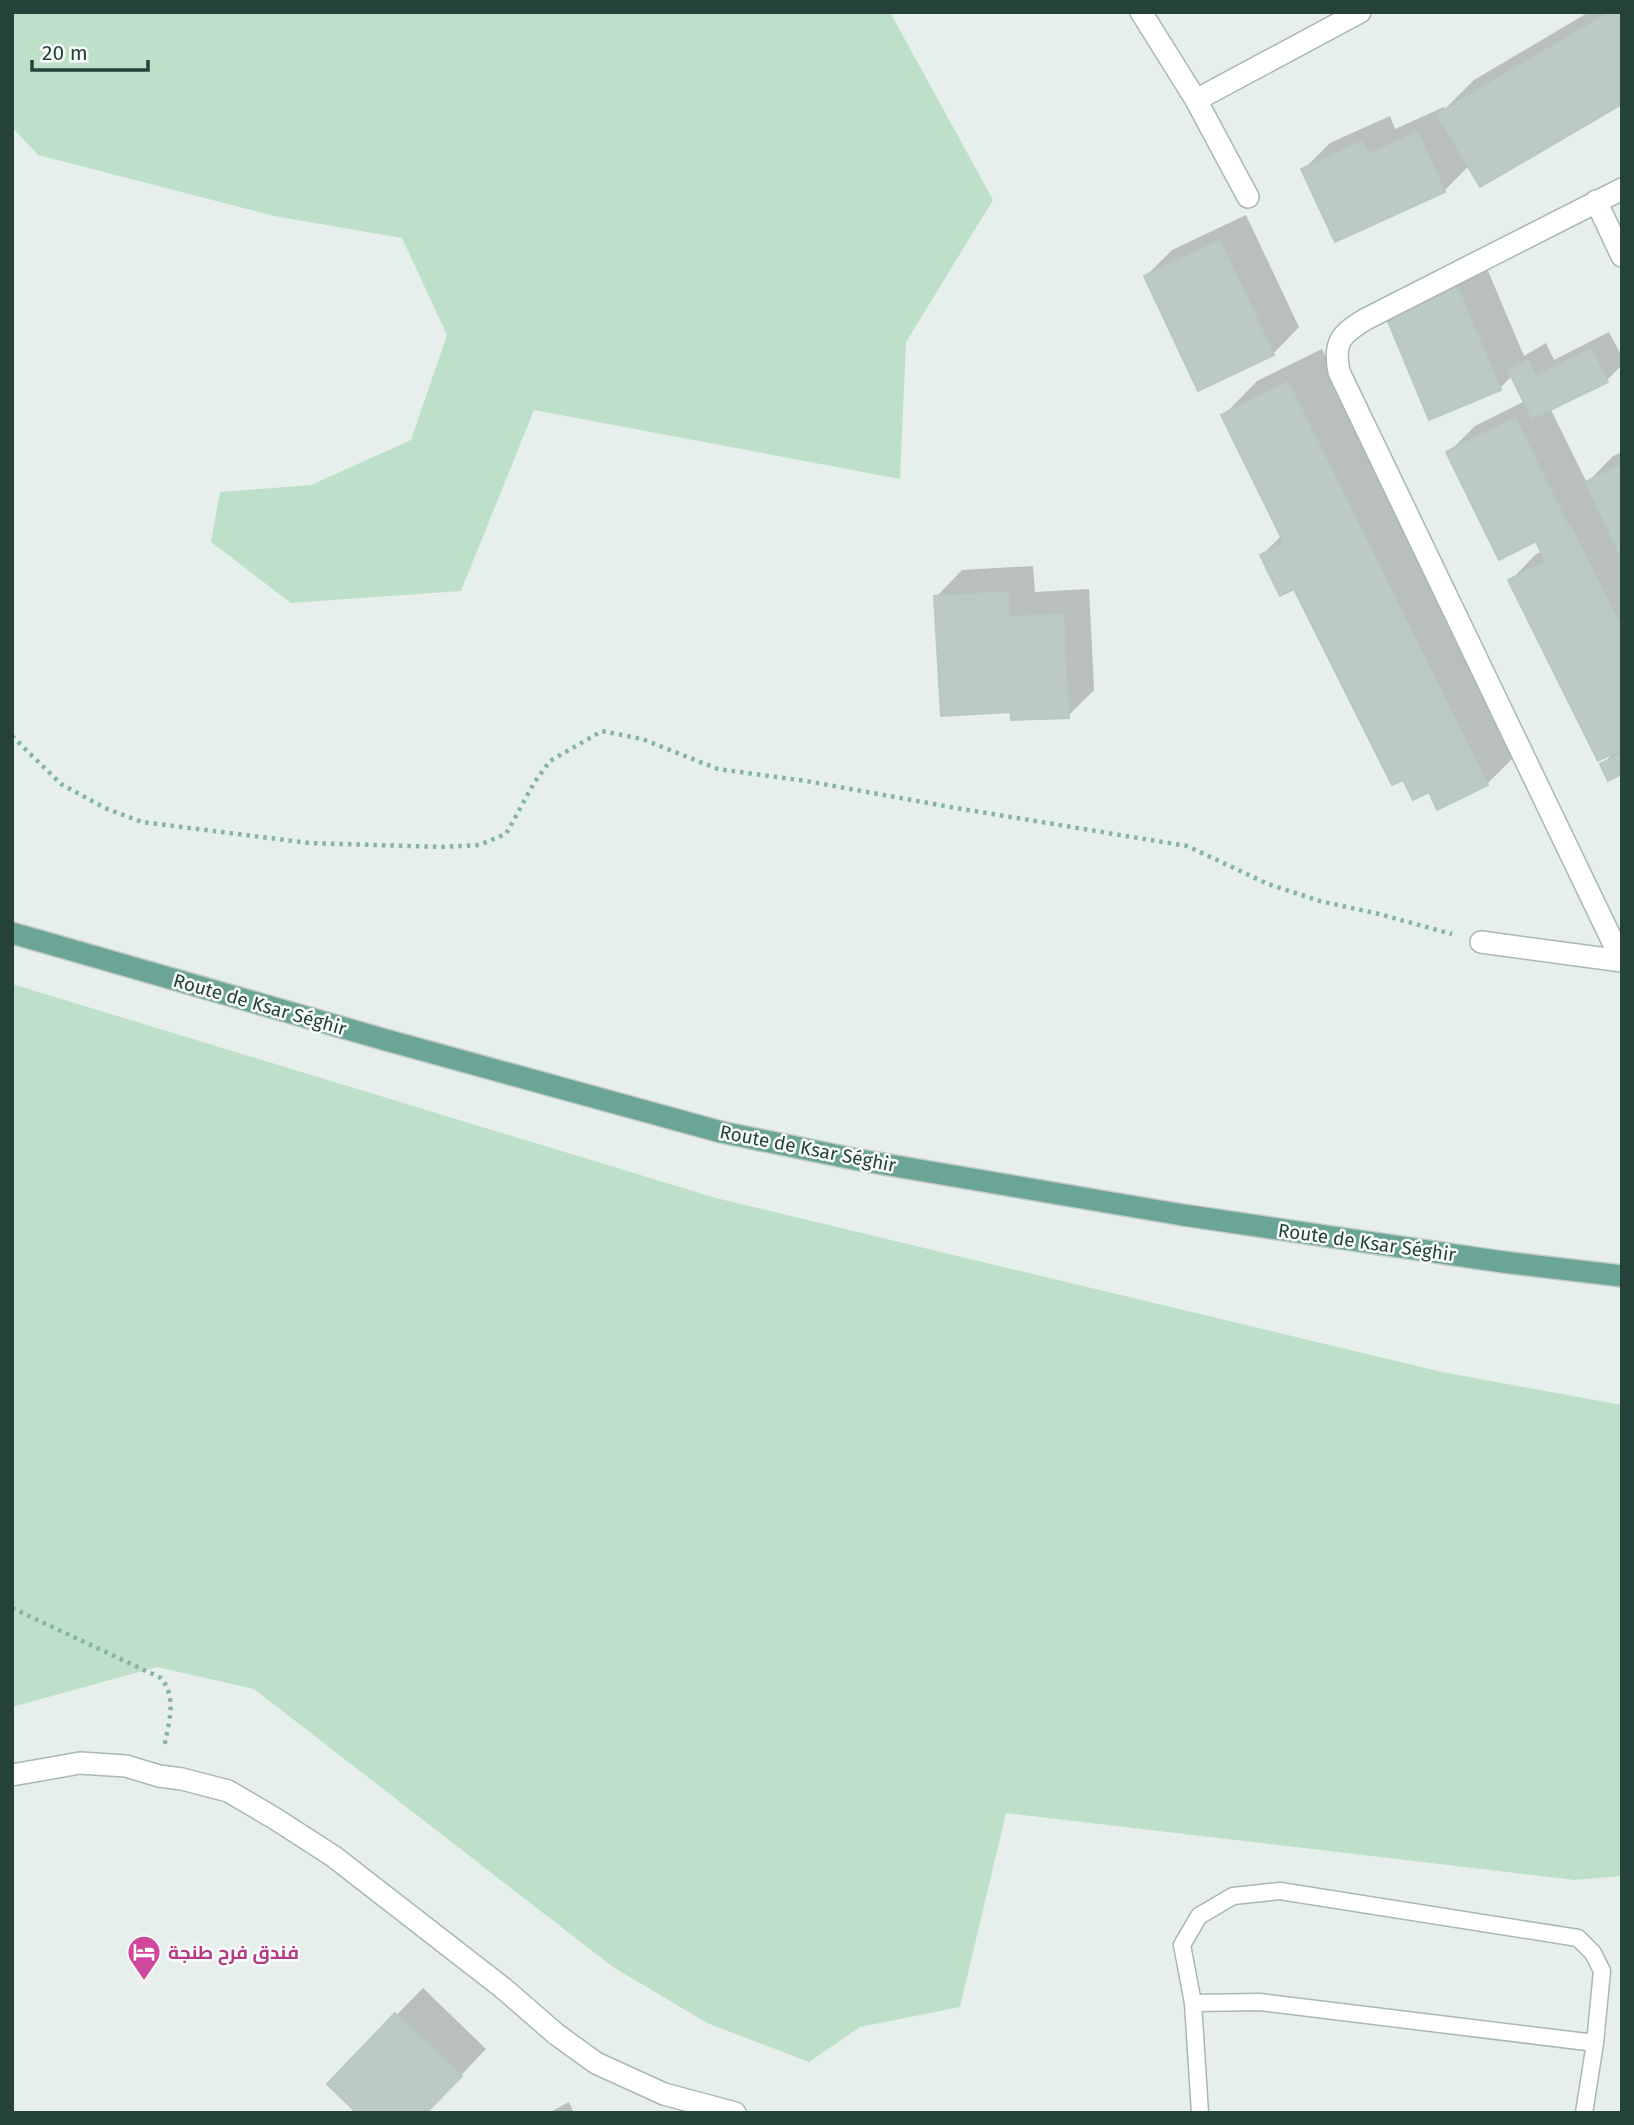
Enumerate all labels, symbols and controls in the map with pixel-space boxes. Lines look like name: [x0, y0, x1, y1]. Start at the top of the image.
scale bar: [32, 28, 147, 72]
text: 20 m: [42, 40, 88, 66]
street label: Route de Ksar Séghir: [171, 969, 350, 1040]
street label: Route de Ksar Séghir: [718, 1120, 899, 1177]
street label: Route de Ksar Séghir: [1277, 1219, 1458, 1266]
hotel icon: فندق فرح طنجة: [125, 1933, 163, 1982]
place label: فندق فرح طنجة: [168, 1941, 299, 1966]

